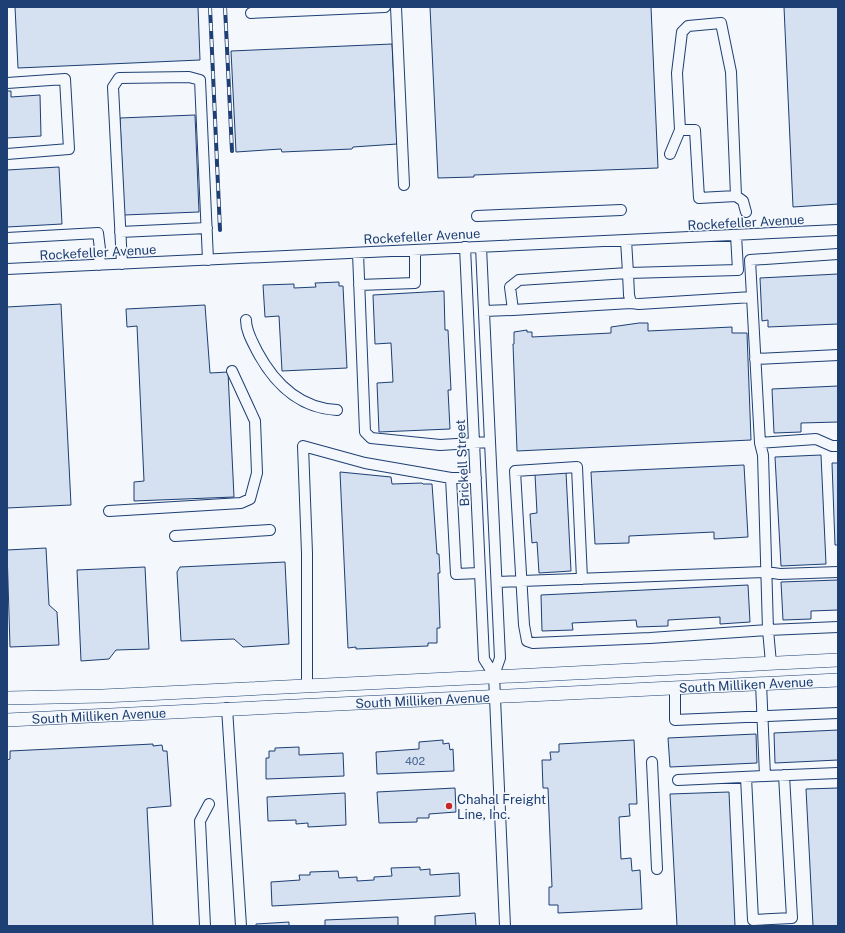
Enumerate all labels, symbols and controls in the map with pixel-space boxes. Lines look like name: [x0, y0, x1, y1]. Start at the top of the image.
street label: Rockefeller Avenue: [687, 212, 805, 233]
street label: Rockefeller Avenue: [363, 226, 481, 247]
street label: Rockefeller Avenue: [39, 242, 157, 263]
street label: Brickell Street: [453, 419, 472, 507]
street label: South Milliken Avenue: [678, 674, 814, 696]
street label: South Milliken Avenue: [355, 690, 490, 711]
street label: South Milliken Avenue: [31, 705, 167, 727]
house number: 402: [405, 755, 426, 767]
place label: Chahal Freight Line, Inc.: [457, 792, 546, 822]
marker: Chahal Freight Line, Inc.: [444, 801, 454, 811]

